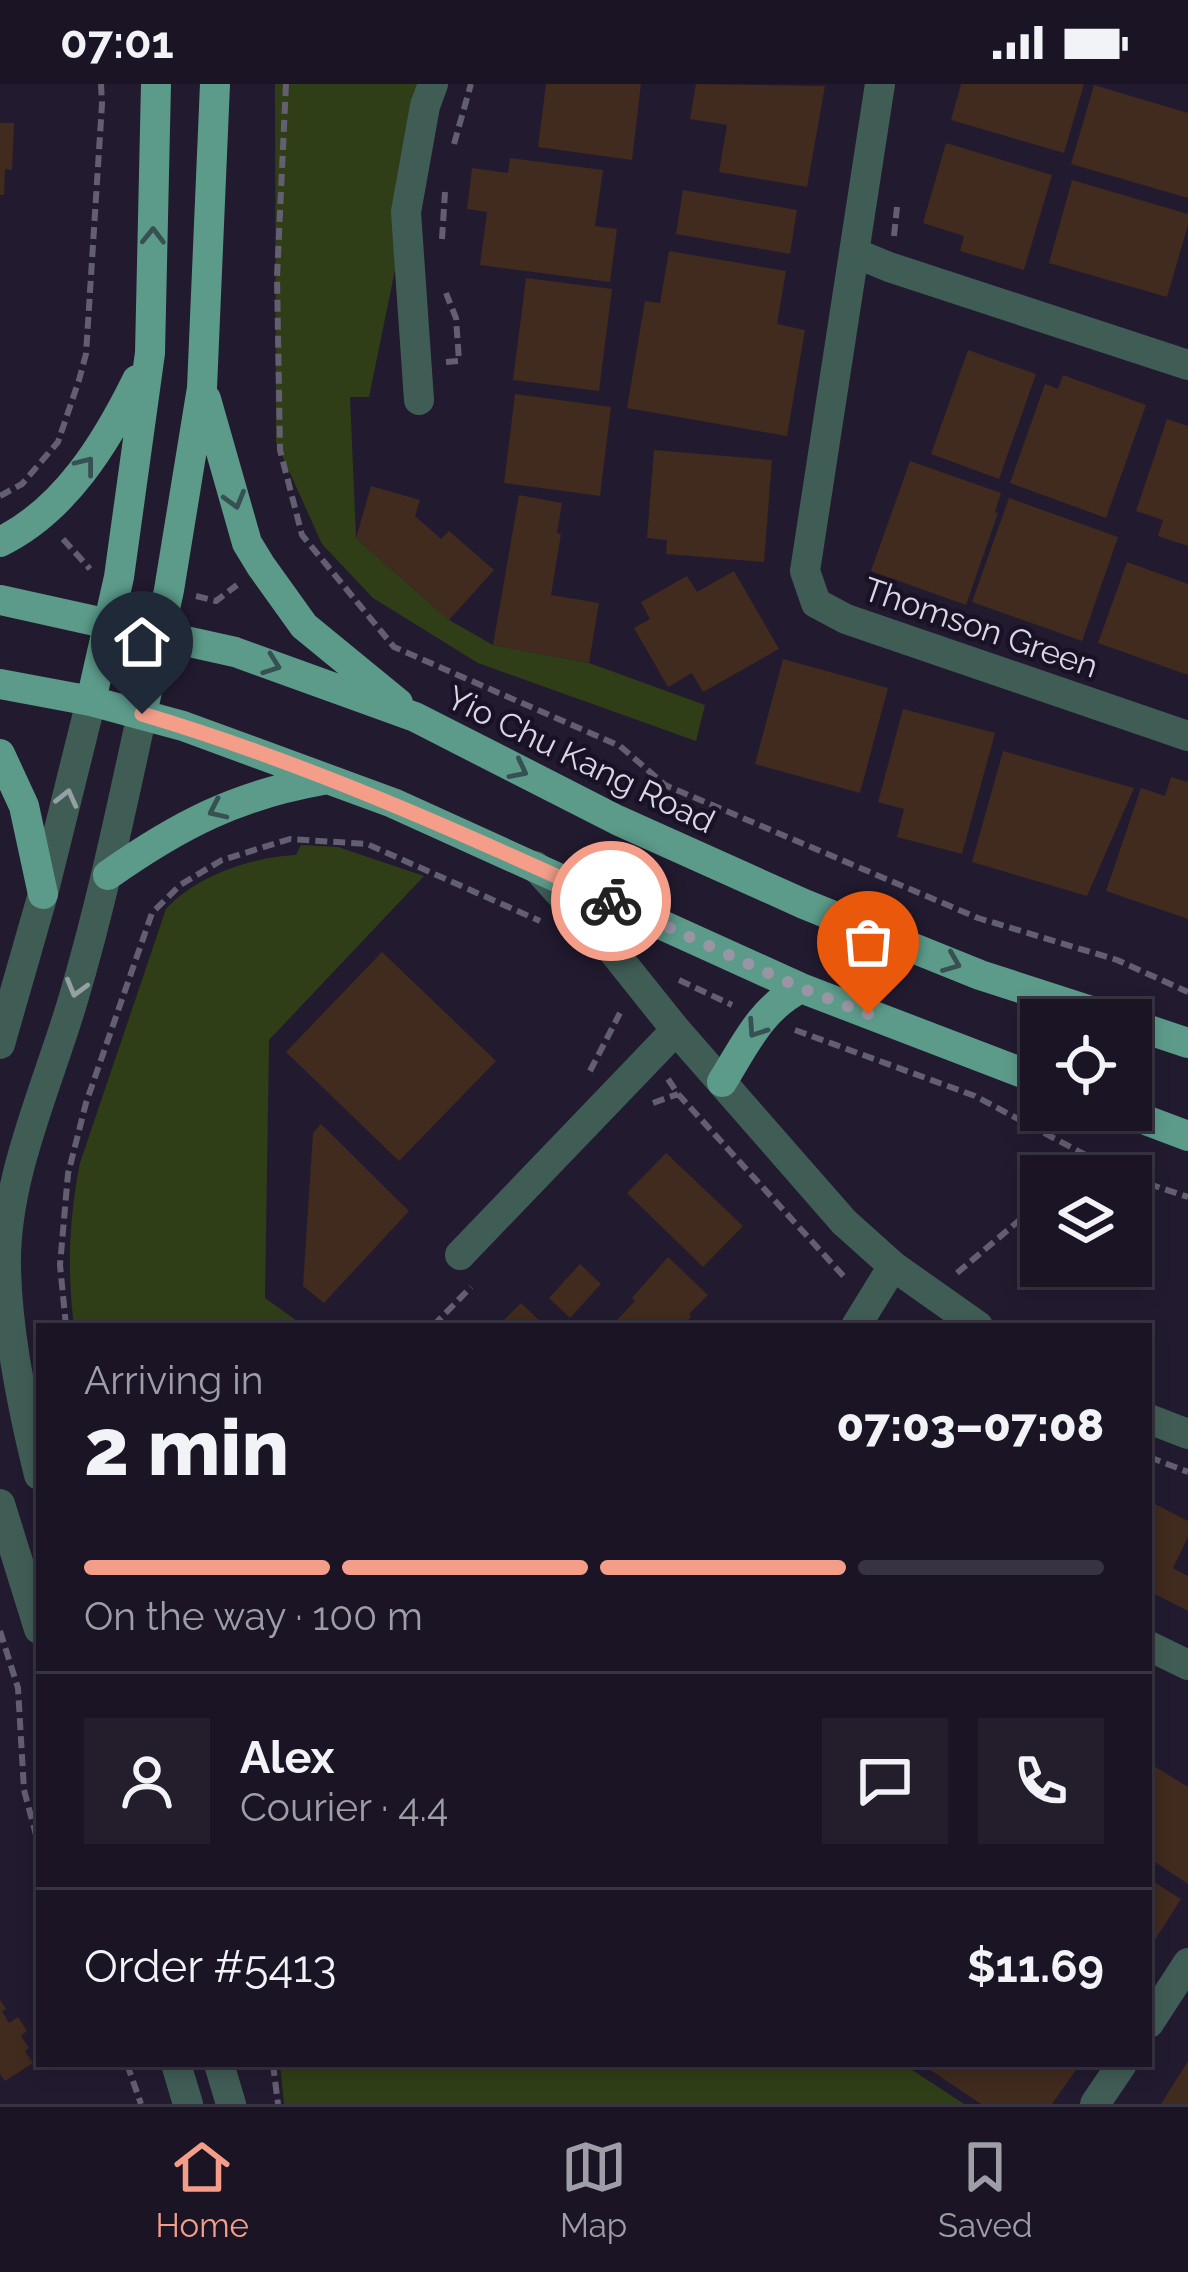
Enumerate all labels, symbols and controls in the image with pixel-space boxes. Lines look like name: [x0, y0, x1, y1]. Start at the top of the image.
text: 07:01: [60, 16, 174, 69]
one-way arrow: [139, 226, 165, 245]
one-way arrow: [72, 456, 93, 478]
one-way arrow: [221, 489, 246, 510]
street label: Thomson Green: [859, 569, 1103, 686]
pin: [91, 591, 193, 714]
icon: home: [109, 609, 175, 675]
one-way arrow: [260, 651, 281, 675]
street label: Yio Chu Kang Road: [441, 678, 721, 841]
one-way arrow: [507, 756, 528, 780]
one-way arrow: [53, 788, 78, 808]
one-way arrow: [208, 796, 229, 819]
courier: [551, 841, 671, 961]
icon: bike: [578, 868, 644, 934]
pin: [817, 891, 919, 1014]
icon: bag: [835, 909, 901, 975]
one-way arrow: [940, 949, 961, 973]
one-way arrow: [66, 977, 91, 997]
map controls: [1020, 999, 1152, 1287]
button: locate: [1020, 999, 1152, 1131]
one-way arrow: [748, 1016, 770, 1038]
button: layers: [1020, 1155, 1152, 1287]
text: Arriving in: [84, 1357, 264, 1403]
text: 07:03–07:08: [836, 1399, 1104, 1452]
text: 2 min: [84, 1402, 289, 1493]
text: On the way · 100 m: [84, 1593, 423, 1639]
button: person: [84, 1718, 210, 1844]
button: chat: [822, 1718, 948, 1844]
button: phone: [978, 1718, 1104, 1844]
text: Alex: [240, 1731, 334, 1784]
text: Courier · 4.4: [240, 1784, 448, 1830]
text: Order #5413: [84, 1940, 336, 1993]
text: $11.69: [967, 1940, 1104, 1993]
tab: Home: [156, 2134, 249, 2245]
tab: Map: [560, 2134, 627, 2245]
tab: Saved: [938, 2134, 1032, 2245]

